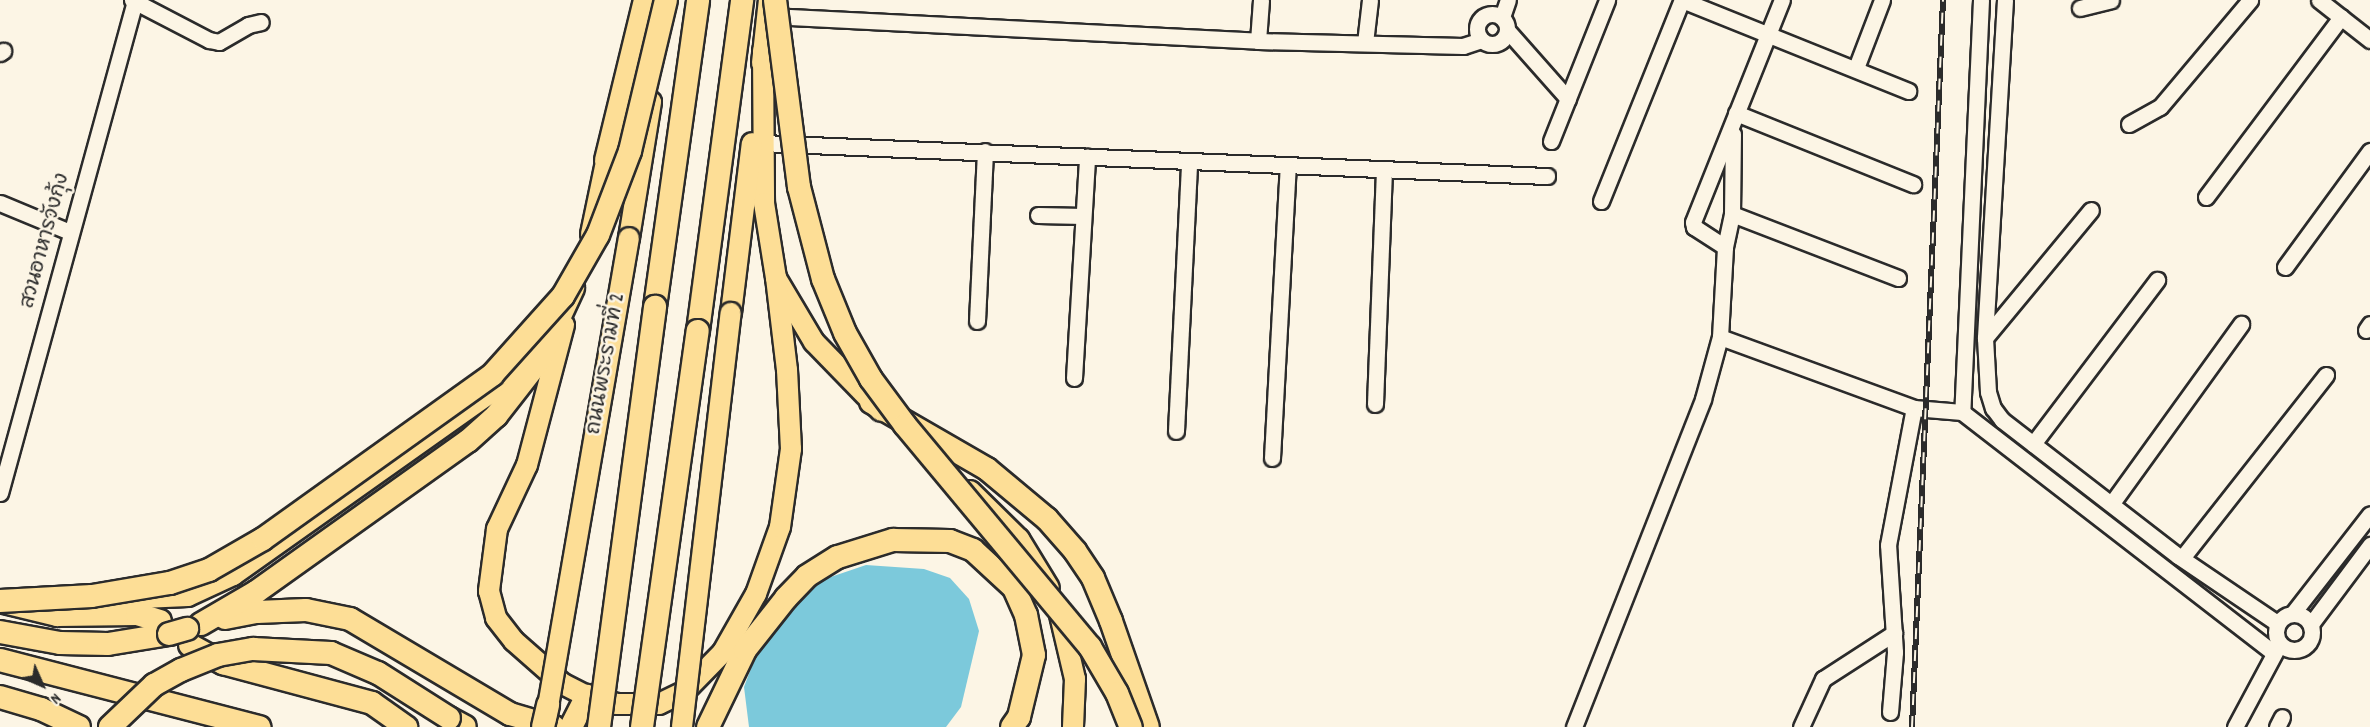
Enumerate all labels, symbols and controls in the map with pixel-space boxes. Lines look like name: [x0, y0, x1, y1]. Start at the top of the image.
street label: สวนอาหารวังกุ้ง: [16, 171, 76, 311]
street label: ถนนพระรามที่ 2: [582, 291, 632, 437]
north arrow: [12, 655, 72, 715]
text: N: [44, 687, 66, 709]

